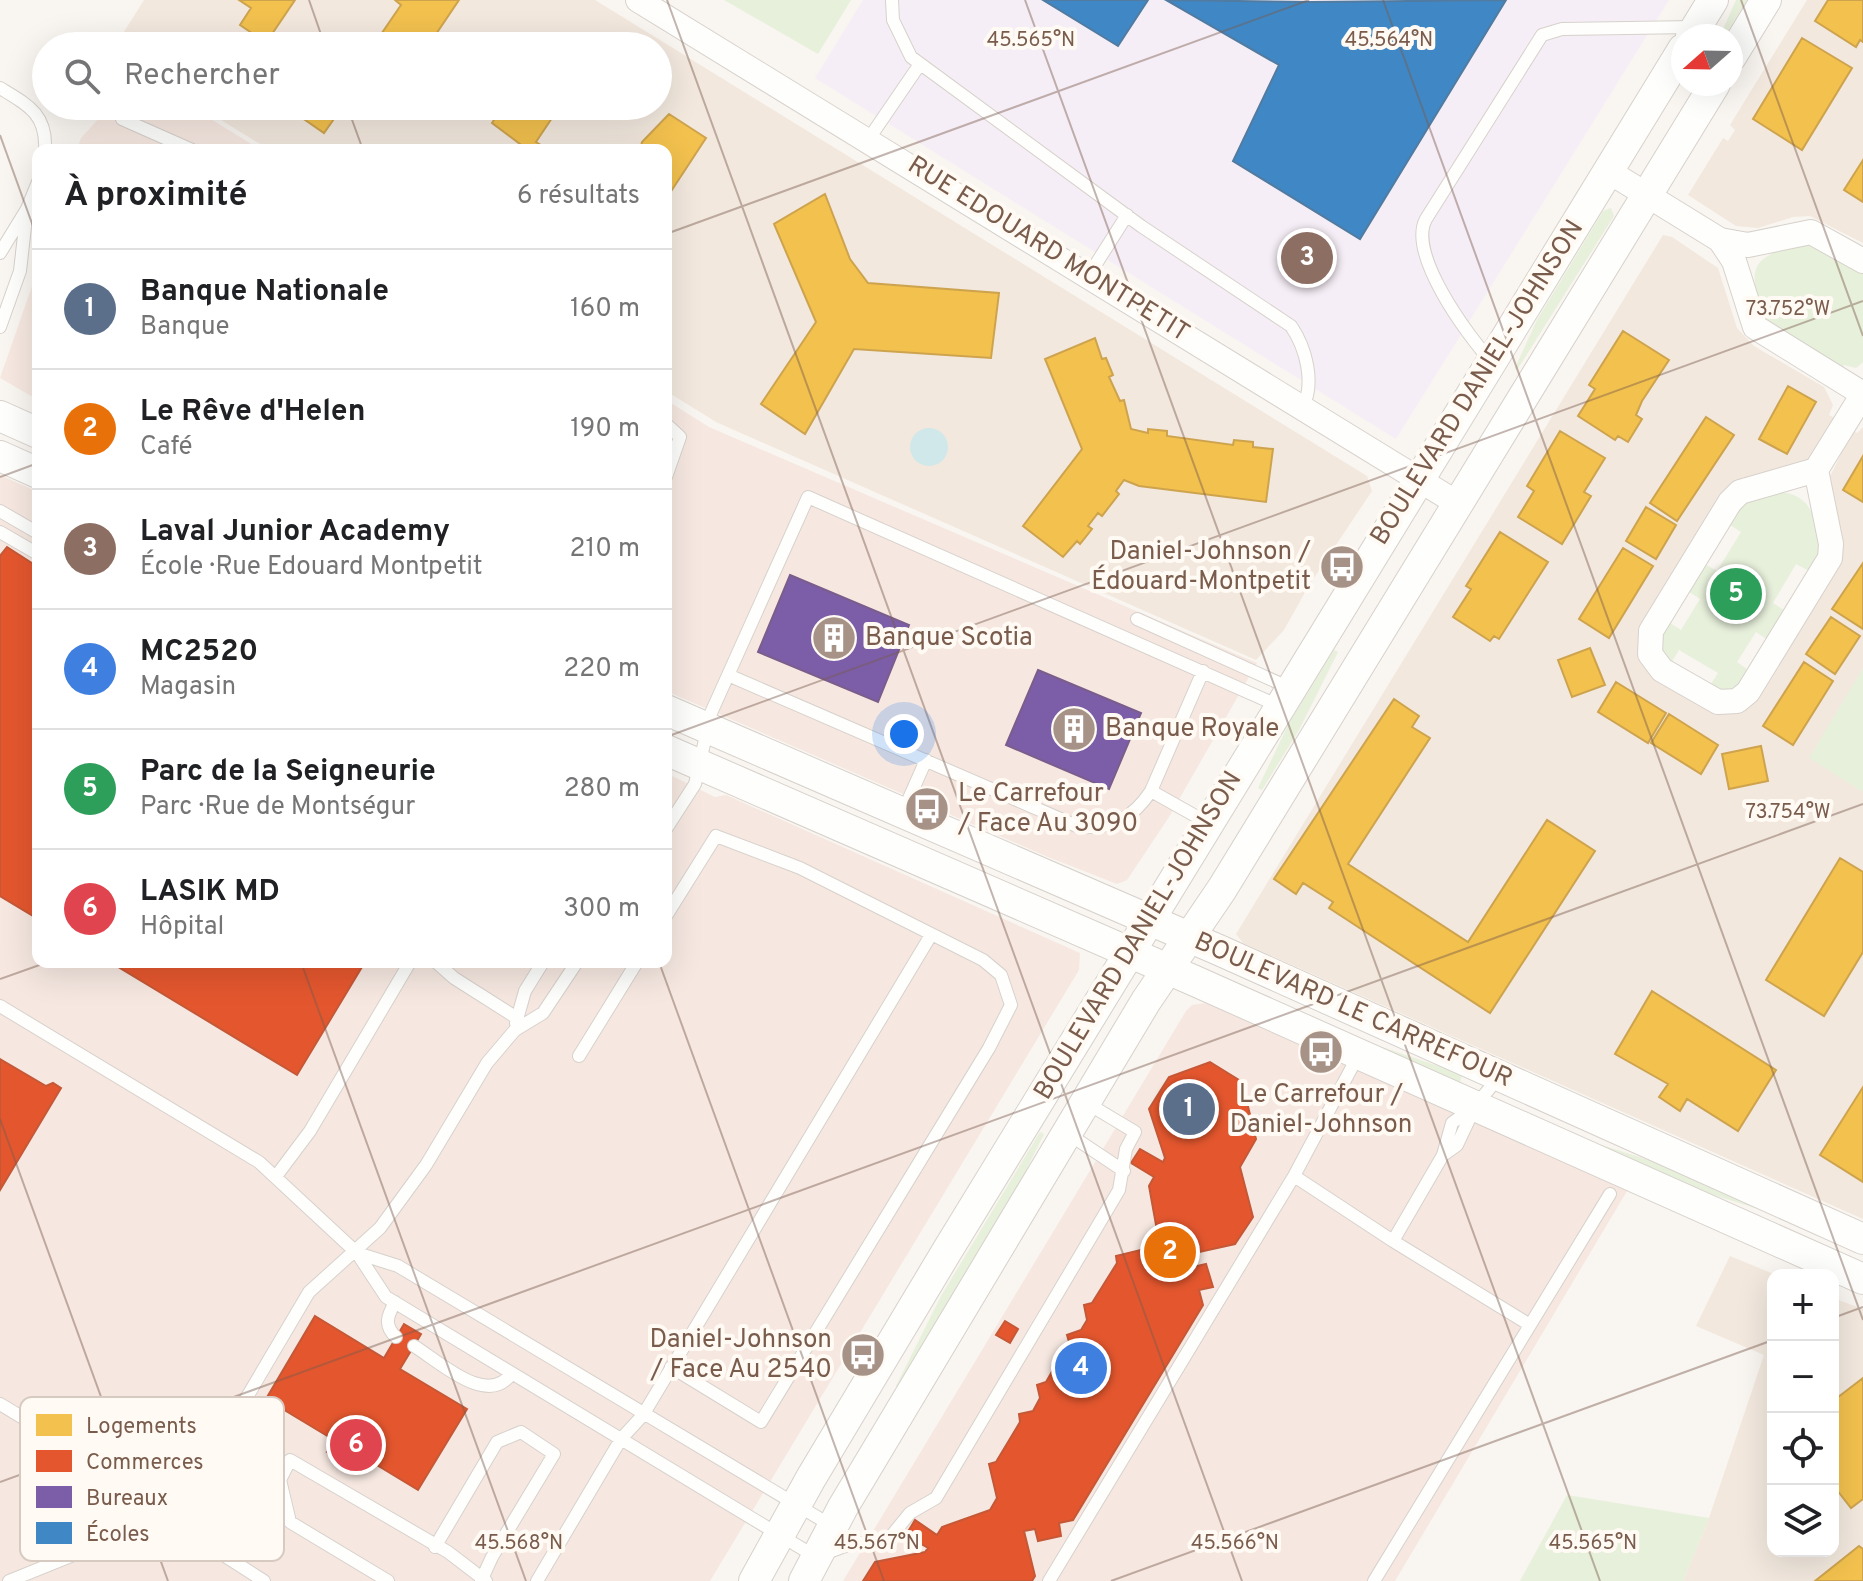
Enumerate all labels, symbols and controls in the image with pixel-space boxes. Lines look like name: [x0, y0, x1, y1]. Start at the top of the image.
north arrow: [1671, 24, 1743, 96]
text: 45.565°N: [987, 28, 1075, 54]
text: 45.564°N: [1345, 28, 1433, 54]
search box: [32, 32, 672, 120]
icon: search: [60, 54, 104, 98]
text: Rechercher: [124, 58, 280, 95]
street label: RUE EDOUARD MONTPETIT: [901, 150, 1195, 350]
text: À proximité: [64, 175, 247, 218]
text: 6 résultats: [517, 180, 640, 213]
street label: BOULEVARD DANIEL-JOHNSON: [1364, 214, 1592, 552]
pin: 3: [1281, 228, 1333, 288]
text: Banque Nationale: [140, 274, 389, 311]
text: 1: [85, 293, 95, 326]
text: 160 m: [570, 293, 640, 326]
text: 73.752°W: [1746, 297, 1830, 323]
text: Banque: [140, 311, 229, 344]
text: Le Rêve d'Helen: [140, 394, 365, 431]
text: 2: [82, 413, 98, 446]
text: 190 m: [570, 413, 640, 446]
text: Café: [140, 431, 193, 464]
text: Laval Junior Academy: [140, 514, 450, 551]
text: 3: [82, 533, 98, 566]
text: 210 m: [570, 533, 640, 566]
place label: Daniel-Johnson / Édouard-Montpetit: [1091, 536, 1311, 599]
bus stop icon: Daniel-Johnson / Édouard-Montpetit: [1318, 543, 1366, 591]
text: École · Rue Edouard Montpetit: [140, 551, 483, 584]
pin: 5: [1710, 564, 1762, 624]
building icon: Banque Scotia: [810, 614, 858, 662]
place label: Banque Scotia: [865, 622, 1033, 655]
text: MC2520: [140, 634, 258, 671]
text: 4: [82, 653, 98, 686]
text: 220 m: [563, 653, 640, 686]
text: Magasin: [140, 671, 236, 704]
building icon: Banque Royale: [1050, 705, 1098, 753]
place label: Banque Royale: [1105, 713, 1279, 746]
your location: [884, 714, 924, 754]
text: Parc de la Seigneurie: [140, 754, 436, 791]
street label: BOULEVARD DANIEL-JOHNSON: [1028, 766, 1250, 1106]
text: 5: [82, 773, 98, 806]
text: 280 m: [564, 773, 640, 806]
place label: Le Carrefour / Face Au 3090: [957, 778, 1138, 841]
bus stop icon: Le Carrefour / Face Au 3090: [903, 785, 951, 833]
text: Parc · Rue de Montségur: [140, 791, 415, 824]
text: 73.754°W: [1745, 800, 1831, 826]
text: LASIK MD: [140, 874, 280, 911]
text: 6: [82, 893, 98, 926]
text: 300 m: [563, 893, 640, 926]
text: Hôpital: [140, 911, 224, 944]
street label: BOULEVARD LE CARREFOUR: [1189, 926, 1517, 1096]
bus stop icon: Le Carrefour / Daniel-Johnson: [1297, 1028, 1345, 1076]
pin: 1: [1163, 1079, 1215, 1139]
place label: Le Carrefour / Daniel-Johnson: [1230, 1079, 1412, 1142]
pin: 2: [1144, 1222, 1196, 1282]
map controls: [1767, 1269, 1839, 1557]
button: +: [1767, 1269, 1839, 1341]
place label: Daniel-Johnson / Face Au 2540: [649, 1324, 832, 1387]
bus stop icon: Daniel-Johnson / Face Au 2540: [839, 1331, 887, 1379]
pin: 4: [1055, 1338, 1107, 1398]
button: −: [1767, 1341, 1839, 1413]
legend: [20, 1397, 284, 1561]
button: locate: [1767, 1413, 1839, 1485]
text: Logements: [86, 1414, 197, 1441]
pin: 6: [330, 1415, 382, 1475]
text: Commerces: [86, 1450, 204, 1477]
button: layers: [1767, 1485, 1839, 1557]
text: Bureaux: [86, 1486, 168, 1513]
text: Écoles: [86, 1520, 150, 1549]
text: 45.568°N: [475, 1531, 563, 1557]
text: 45.567°N: [834, 1531, 920, 1557]
text: 45.566°N: [1191, 1531, 1279, 1557]
text: 45.565°N: [1549, 1531, 1637, 1557]

